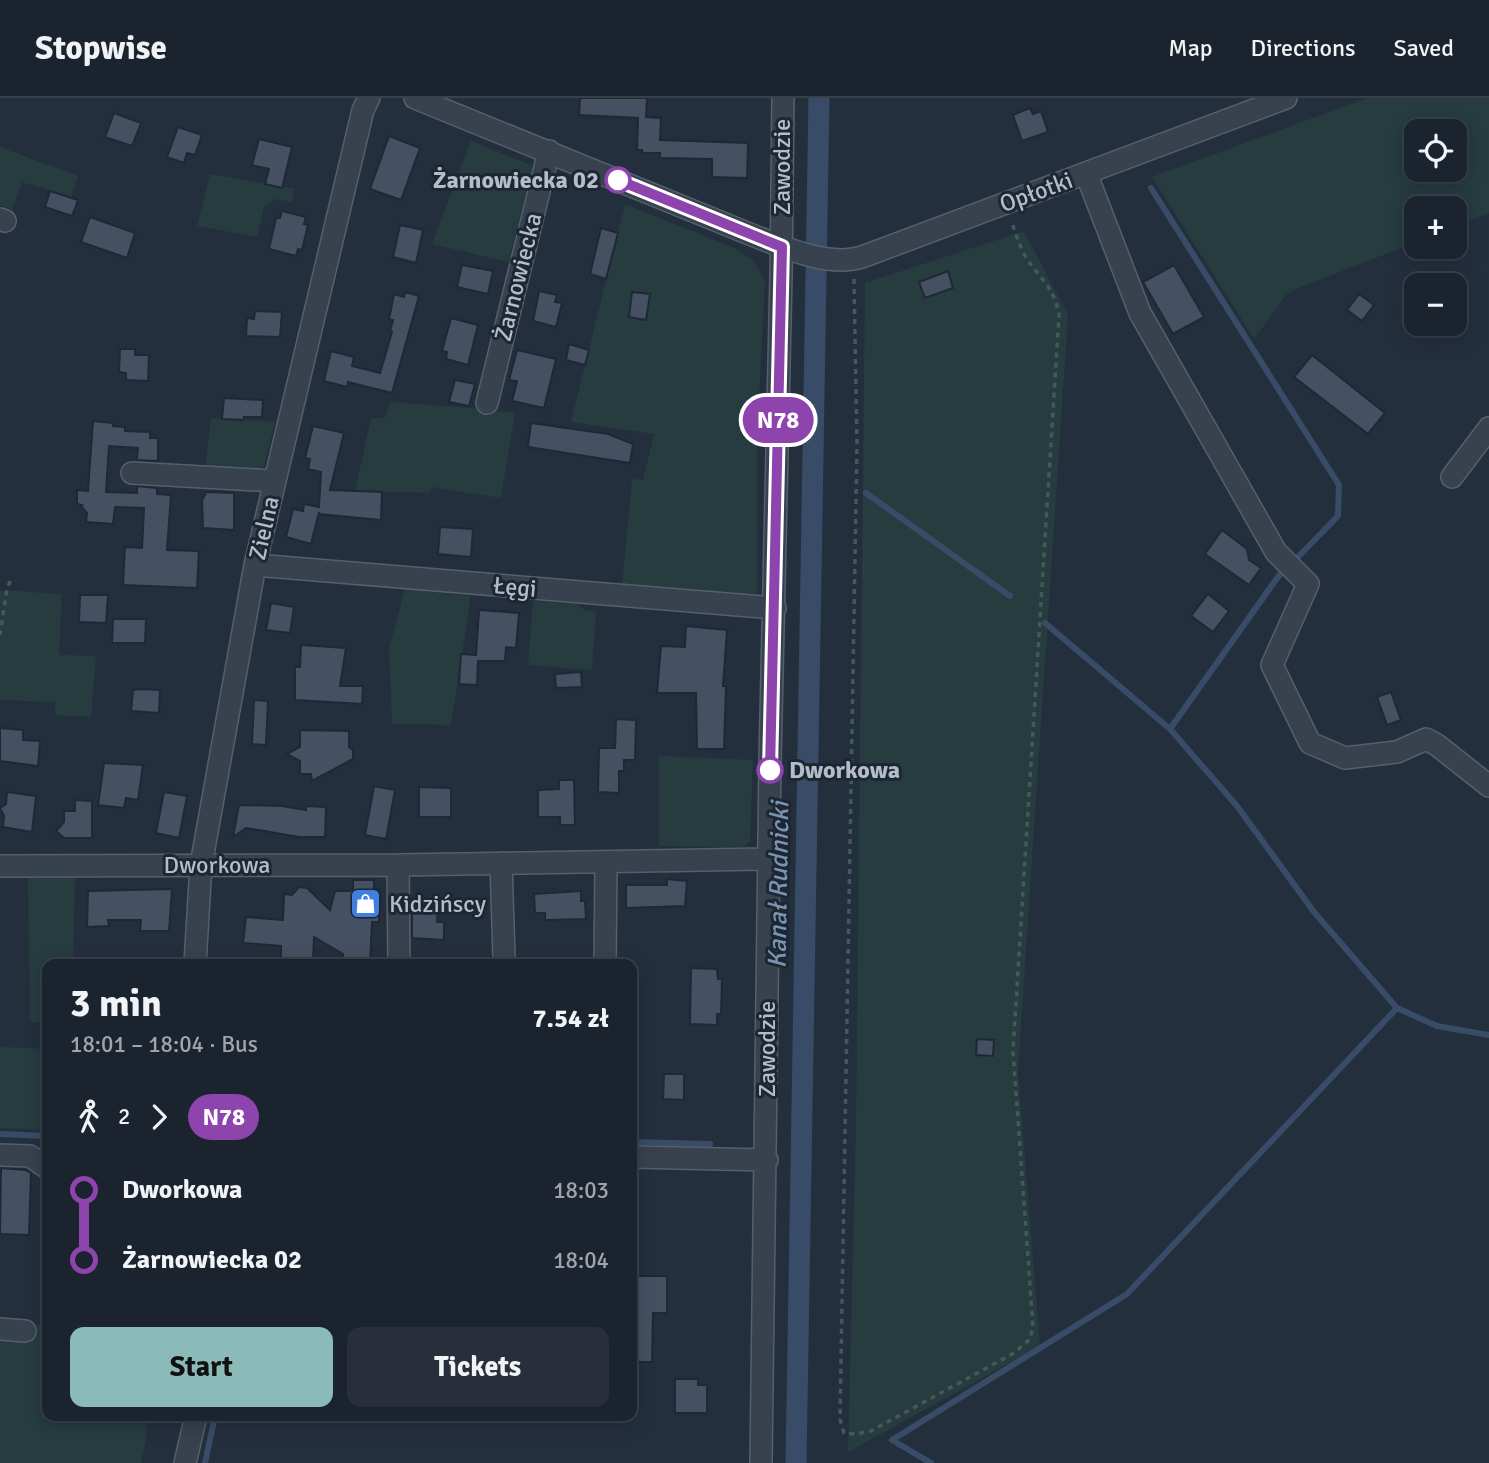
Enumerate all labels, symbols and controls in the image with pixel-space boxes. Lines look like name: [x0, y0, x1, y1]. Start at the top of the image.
text: Stopwise: [35, 28, 167, 69]
text: Map: [1168, 33, 1213, 63]
text: Directions: [1251, 33, 1356, 63]
text: Saved: [1394, 33, 1454, 63]
street label: Zawodzie: [767, 119, 797, 215]
map controls: [1404, 119, 1467, 336]
button: locate: [1404, 119, 1467, 182]
place label: Żarnowiecka 02: [433, 165, 599, 195]
street label: Opłotki: [995, 165, 1077, 219]
marker: Żarnowiecka 02: [605, 167, 631, 193]
button: +: [1404, 196, 1467, 259]
street label: Żarnowiecka: [488, 210, 548, 344]
button: −: [1404, 273, 1467, 336]
line badge: N78: [738, 397, 818, 443]
text: N78: [757, 405, 799, 435]
street label: Zielna: [242, 493, 286, 563]
street label: Łęgi: [492, 570, 538, 604]
place label: Dworkowa: [789, 755, 900, 785]
marker: Dworkowa: [757, 757, 783, 783]
water label: Kanał Rudnicki: [762, 798, 797, 969]
street label: Dworkowa: [164, 850, 270, 880]
shop icon: Kidzińscy: [349, 887, 383, 921]
place label: Kidzińscy: [389, 889, 486, 919]
text: 3 min: [70, 980, 162, 1027]
street label: Zawodzie: [752, 1001, 782, 1097]
text: 7.54 zł: [533, 1003, 609, 1035]
text: 18:01 – 18:04 · Bus: [70, 1030, 258, 1059]
icon: walk: [70, 1098, 108, 1136]
icon: forward: [140, 1098, 178, 1136]
text: 2: [118, 1102, 130, 1131]
text: N78: [202, 1102, 245, 1132]
text: Dworkowa: [122, 1174, 242, 1206]
text: 18:03: [553, 1176, 609, 1205]
text: Żarnowiecka 02: [122, 1244, 302, 1276]
text: 18:04: [553, 1246, 609, 1275]
button: Start: [70, 1327, 333, 1407]
button: Tickets: [347, 1327, 609, 1407]

